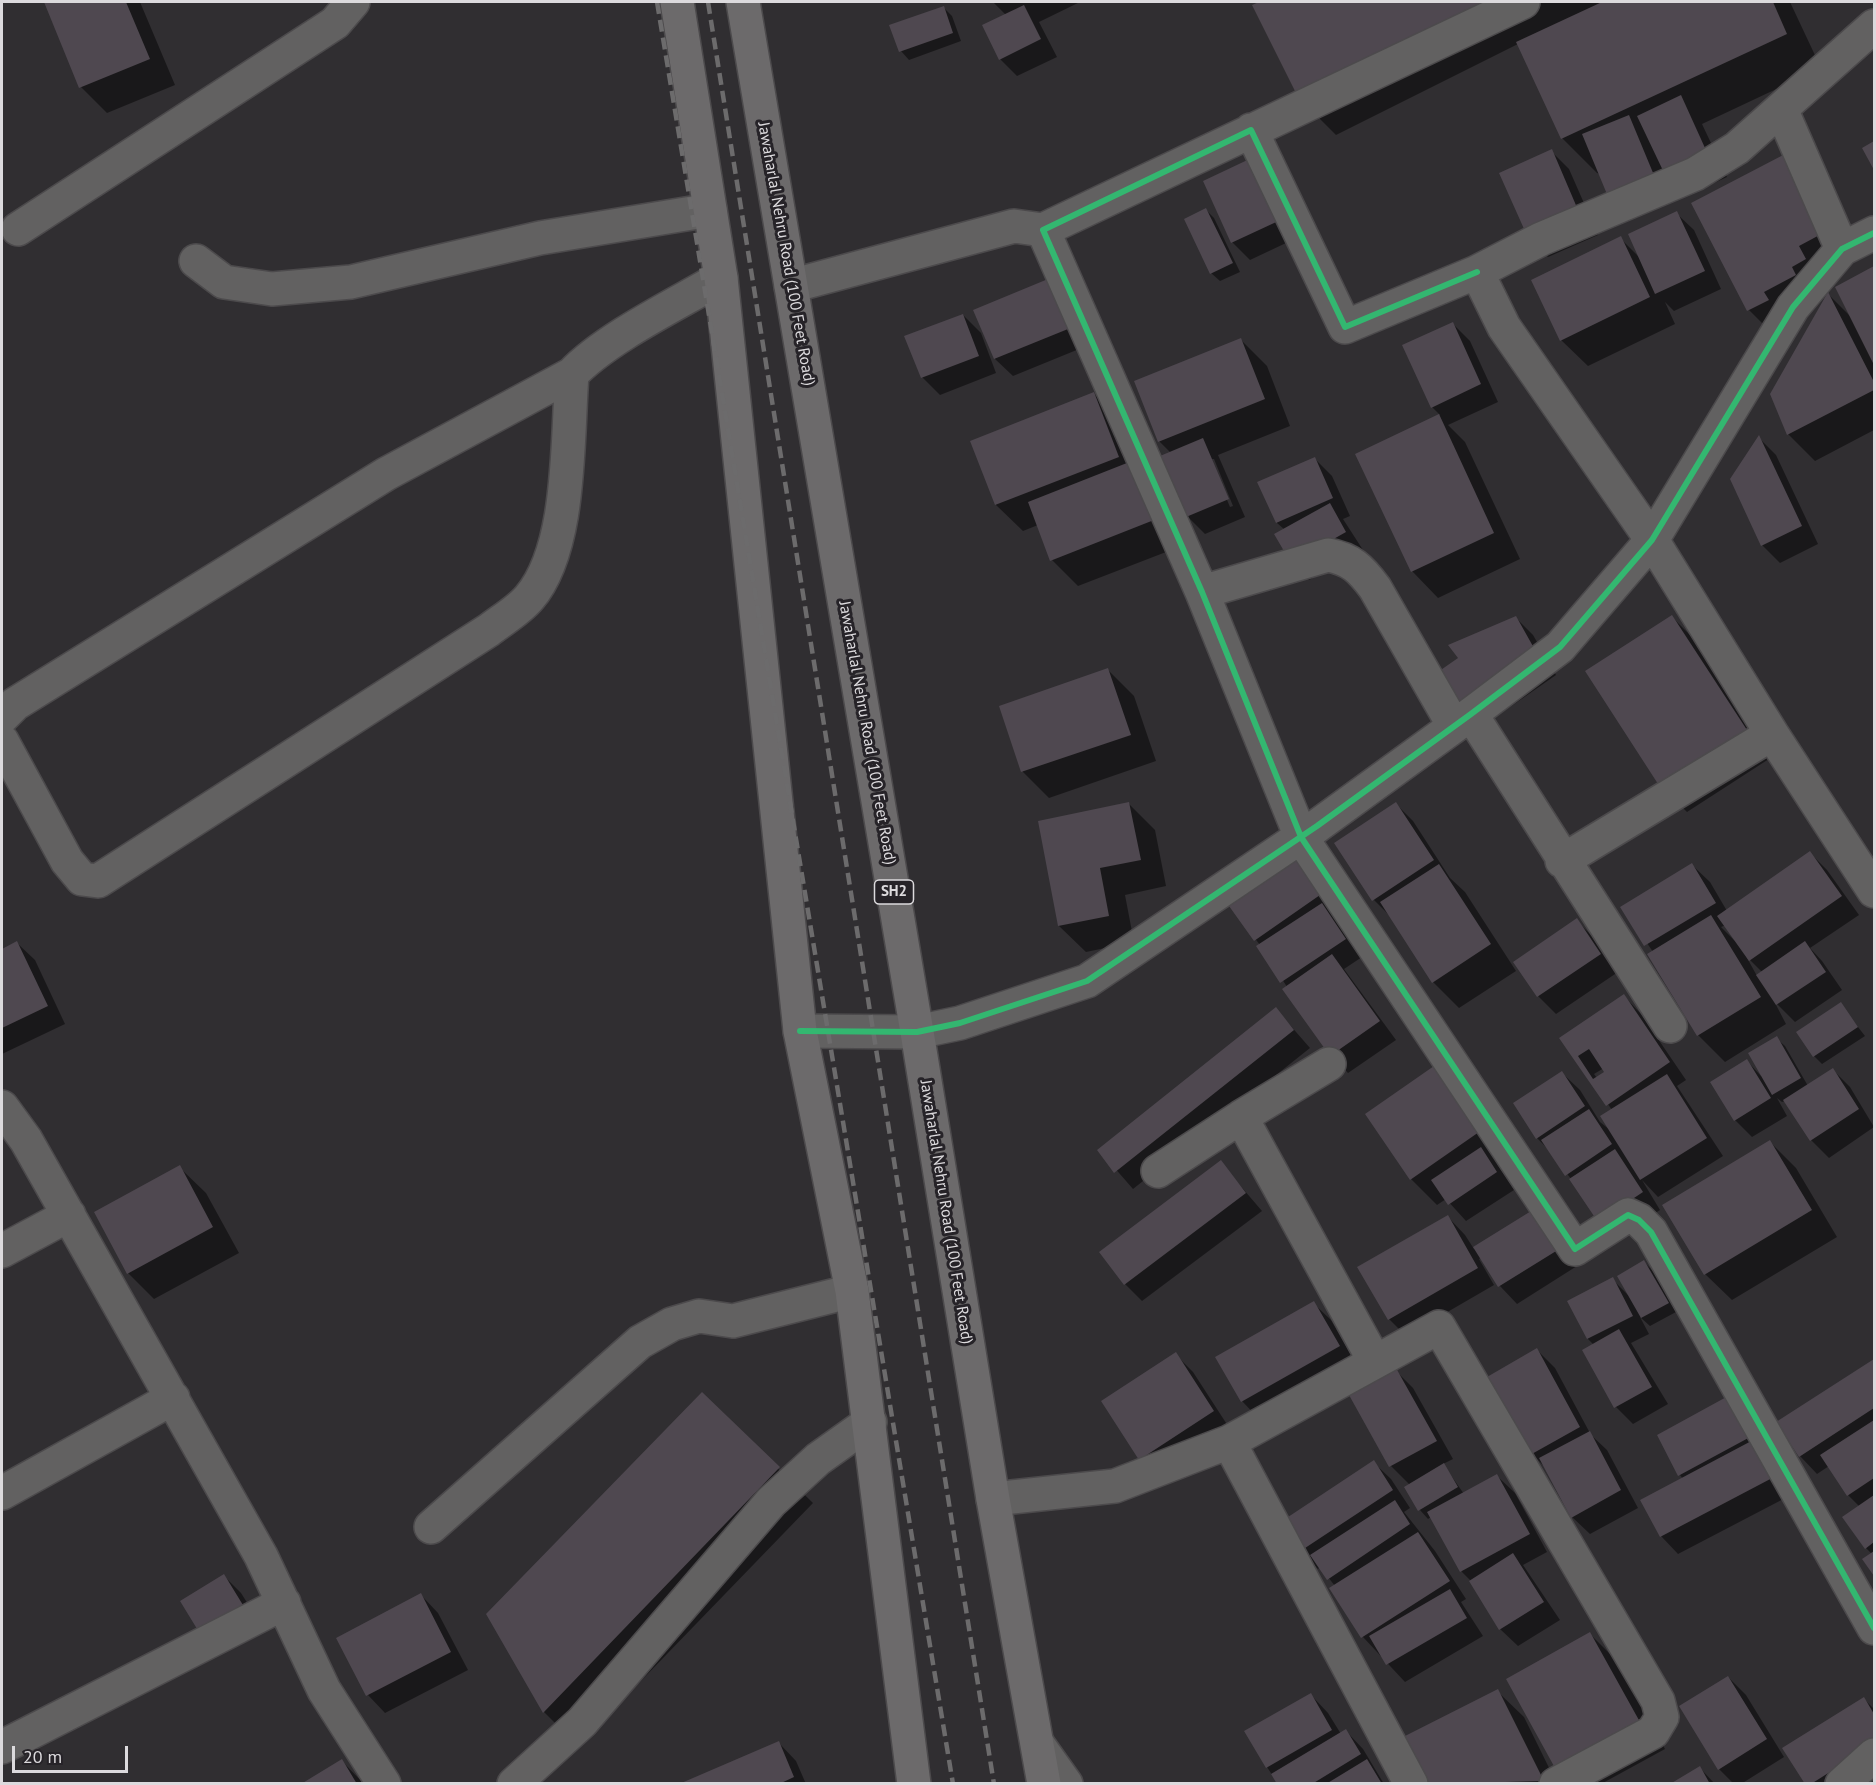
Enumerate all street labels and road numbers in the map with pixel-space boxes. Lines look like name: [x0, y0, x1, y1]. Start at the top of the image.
street label: Jawaharlal Nehru Road (100 Feet Road): [753, 121, 819, 387]
street label: Jawaharlal Nehru Road (100 Feet Road): [834, 600, 900, 866]
road number: SH2: [874, 880, 914, 904]
street label: Jawaharlal Nehru Road (100 Feet Road): [916, 1078, 976, 1346]

